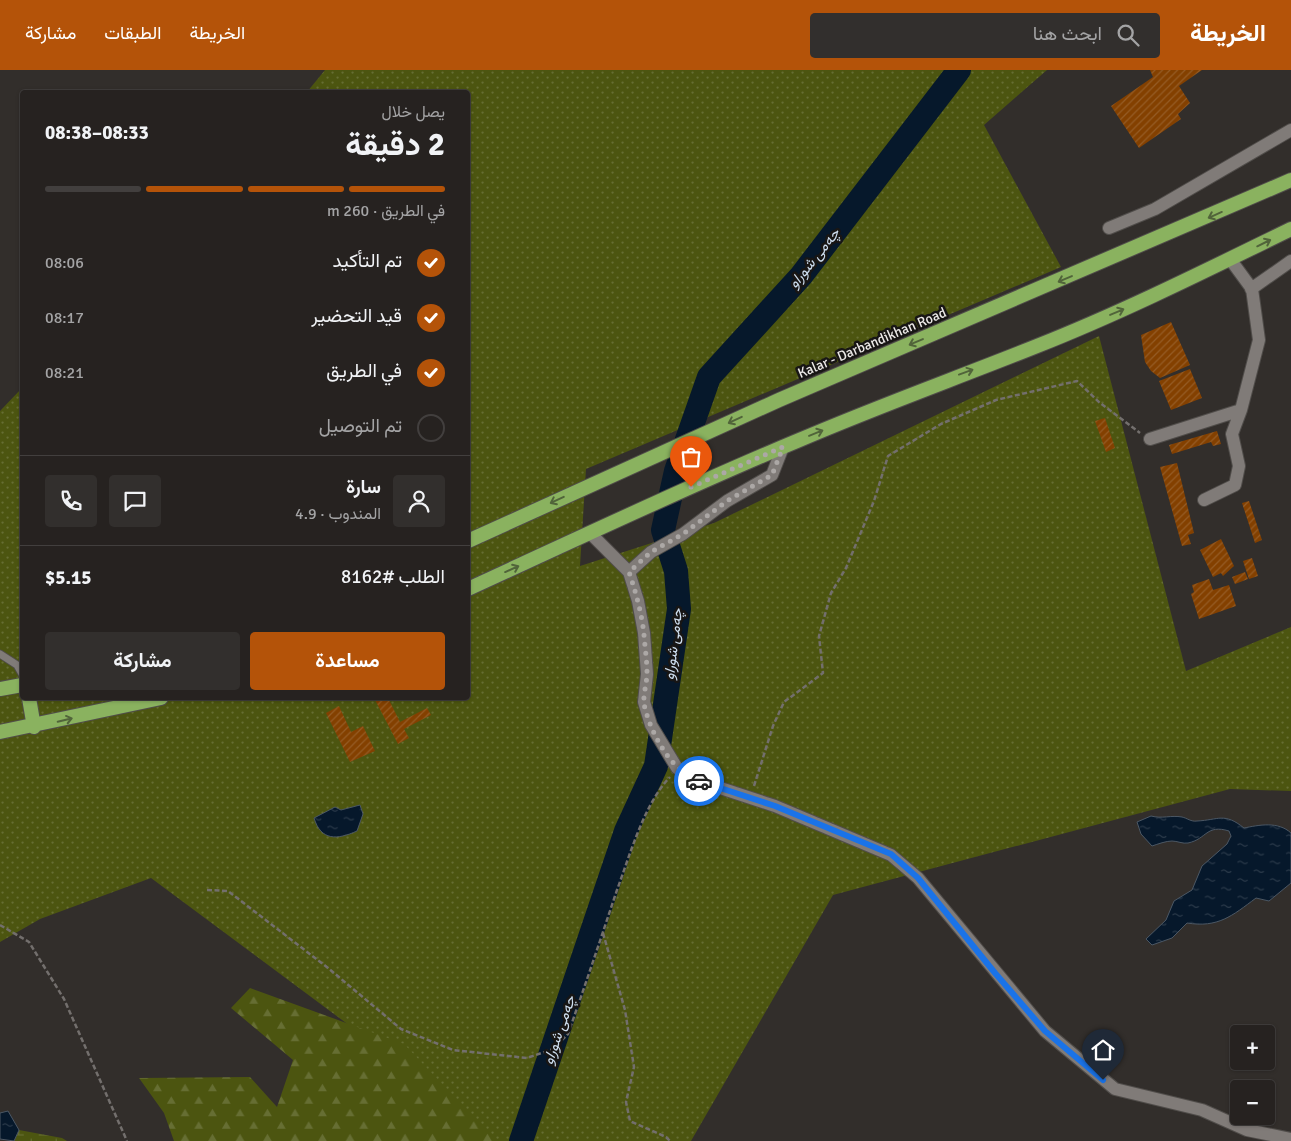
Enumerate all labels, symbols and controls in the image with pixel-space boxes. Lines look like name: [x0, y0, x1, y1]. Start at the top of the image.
search box: [810, 13, 1160, 58]
text: الخريطة: [1190, 18, 1266, 48]
icon: search: [1114, 21, 1142, 49]
text: مشاركة: [25, 22, 76, 44]
text: الطبقات: [104, 22, 161, 44]
text: الخريطة: [189, 22, 245, 44]
text: ابحث هنا: [1033, 22, 1102, 46]
text: يصل خلال: [381, 102, 445, 122]
text: 08:33–08:38: [45, 121, 149, 145]
text: 2 دقيقة: [345, 125, 445, 164]
text: في الطريق · 260 m: [327, 201, 445, 221]
one-way arrow: [1208, 210, 1223, 220]
water label: چەمی شوراو: [784, 224, 845, 292]
one-way arrow: [1256, 237, 1271, 247]
text: تم التأكيد: [332, 249, 402, 273]
icon: check: [417, 249, 445, 277]
text: 08:06: [45, 253, 84, 273]
one-way arrow: [1058, 274, 1073, 284]
text: قيد التحضير: [311, 304, 402, 328]
icon: check: [417, 304, 445, 332]
street label: Kalar - Darbandikhan Road: [795, 304, 949, 382]
one-way arrow: [1109, 306, 1124, 316]
text: 08:17: [45, 308, 84, 328]
one-way arrow: [909, 338, 924, 347]
text: في الطريق: [326, 359, 402, 383]
icon: check: [417, 359, 445, 387]
text: 08:21: [45, 363, 84, 383]
one-way arrow: [959, 367, 974, 376]
text: تم التوصيل: [319, 414, 402, 438]
one-way arrow: [728, 416, 743, 426]
one-way arrow: [808, 428, 823, 437]
pin: [670, 436, 712, 487]
icon: bag: [677, 443, 705, 471]
button: phone: [45, 475, 97, 527]
button: chat: [109, 475, 161, 527]
text: سارة: [346, 475, 381, 499]
button: person: [393, 475, 445, 527]
one-way arrow: [550, 496, 565, 505]
text: المندوب · 4.9: [295, 504, 381, 524]
one-way arrow: [504, 563, 519, 573]
text: الطلب #8162: [341, 565, 445, 589]
text: $5.15: [45, 566, 91, 590]
water label: چەمی شوراو: [660, 606, 687, 681]
button: مشاركة: [45, 632, 240, 690]
button: مساعدة: [250, 632, 445, 690]
one-way arrow: [56, 715, 72, 724]
courier: [674, 756, 724, 806]
icon: car: [685, 767, 713, 795]
water label: چەمی شوراو: [539, 992, 580, 1067]
map controls: [1230, 1025, 1275, 1125]
button: +: [1230, 1025, 1275, 1070]
pin: [1082, 1029, 1124, 1080]
icon: home: [1089, 1036, 1117, 1064]
button: −: [1230, 1080, 1275, 1125]

